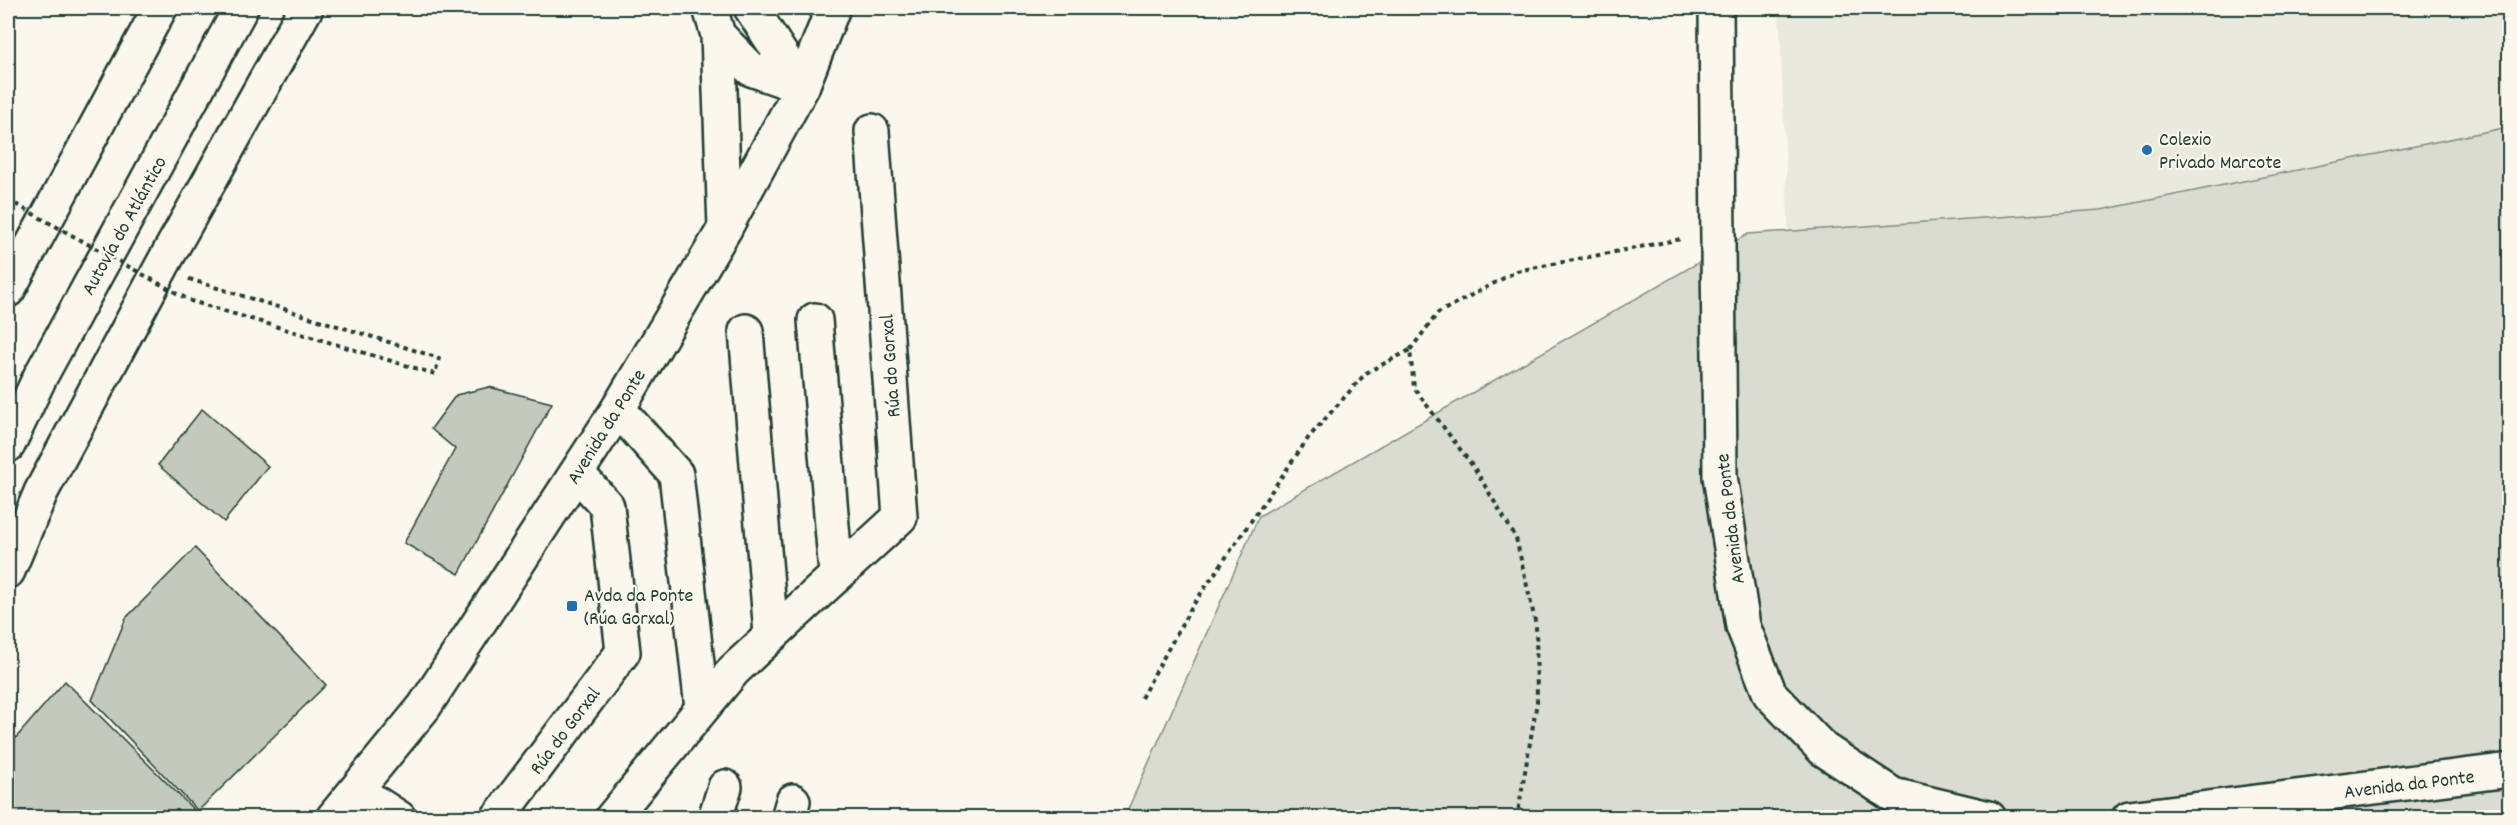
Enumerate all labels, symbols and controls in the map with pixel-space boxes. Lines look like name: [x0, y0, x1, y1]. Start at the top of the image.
place label: Colexio Privado Marcote: [2159, 127, 2282, 178]
marker: Colexio Privado Marcote: [2140, 143, 2154, 157]
street label: Autovía do Atlántico: [76, 152, 175, 301]
street label: Rúa do Gorxal: [874, 313, 910, 418]
street label: Avenida da Ponte: [561, 364, 654, 491]
street label: Avenida da Ponte: [1710, 452, 1754, 585]
place label: Avda da Ponte (Rúa Gorxal): [584, 583, 694, 634]
marker: Avda da Ponte (Rúa Gorxal): [565, 599, 579, 613]
street label: Rúa do Gorxal: [524, 682, 609, 781]
street label: Avenida da Ponte: [2343, 764, 2476, 808]

